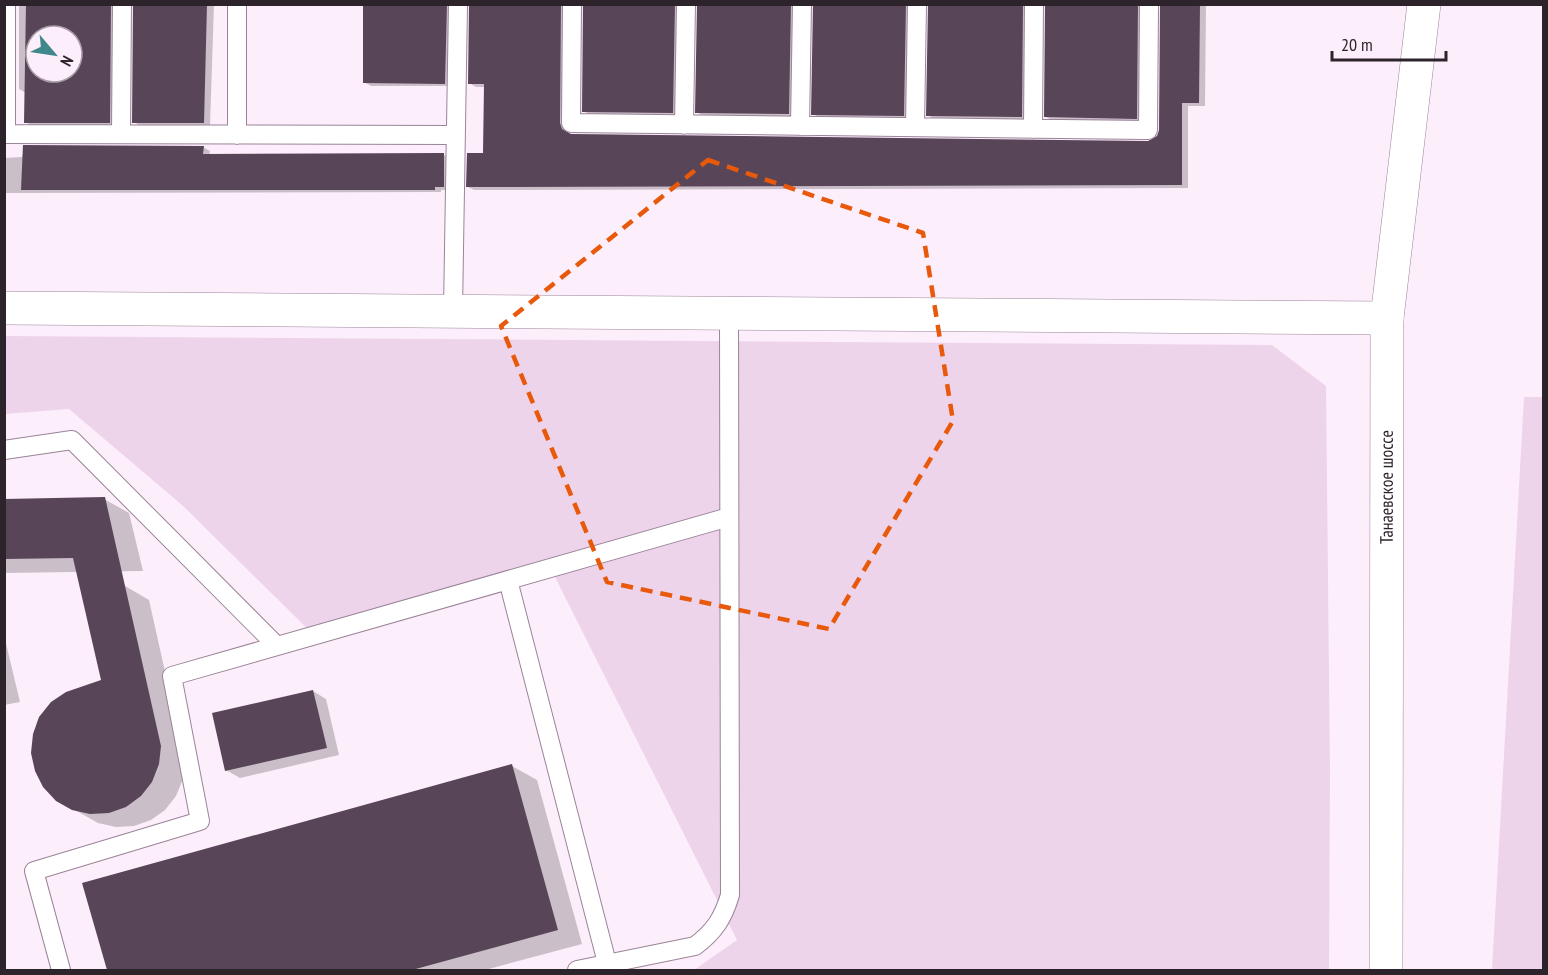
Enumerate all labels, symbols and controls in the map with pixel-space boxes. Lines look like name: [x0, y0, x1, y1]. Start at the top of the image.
north arrow: [24, 24, 84, 84]
scale bar: [1332, 24, 1446, 62]
text: 20 m: [1341, 33, 1373, 56]
text: N: [56, 53, 78, 70]
street label: Танаевское шоссе: [1375, 430, 1398, 544]

